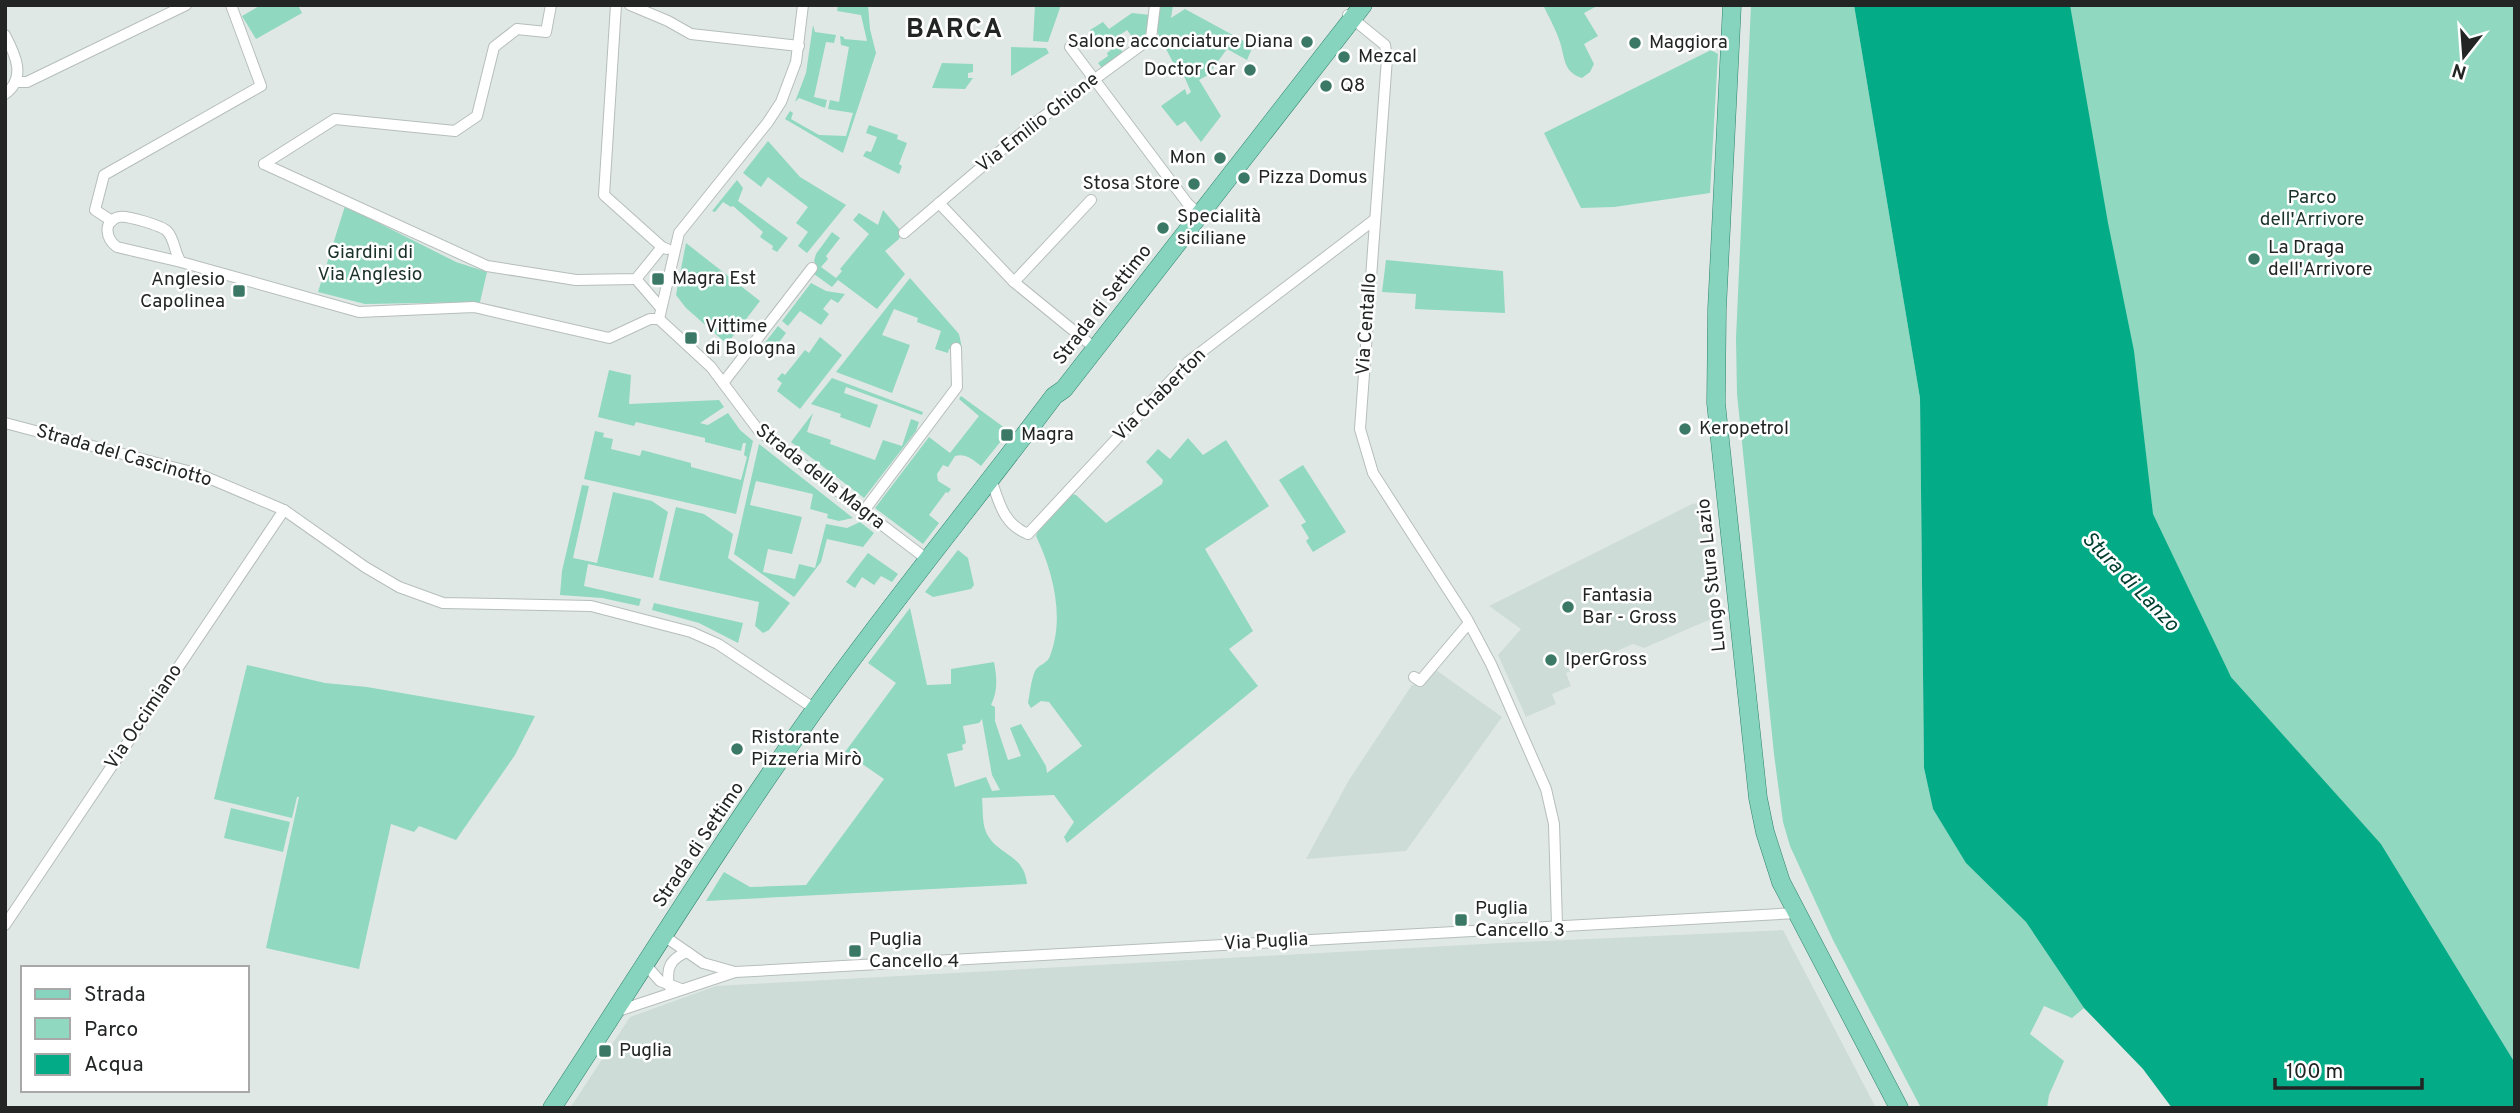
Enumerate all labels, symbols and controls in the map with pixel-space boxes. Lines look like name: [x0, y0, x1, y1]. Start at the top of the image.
district label: BARCA: [906, 14, 1004, 47]
north arrow: [2429, 21, 2499, 91]
place label: Salone acconciature Diana: [1067, 30, 1293, 54]
place label: Maggiora: [1649, 31, 1728, 55]
marker: Salone acconciature Diana: [1299, 34, 1315, 50]
marker: Maggiora: [1627, 35, 1643, 51]
place label: Mezcal: [1358, 45, 1417, 69]
marker: Mezcal: [1336, 49, 1352, 65]
text: N: [2450, 57, 2470, 84]
place label: Doctor Car: [1144, 58, 1237, 82]
marker: Doctor Car: [1242, 62, 1258, 78]
street label: Via Emilio Ghione: [972, 68, 1104, 178]
place label: Q8: [1340, 74, 1365, 98]
marker: Q8: [1318, 78, 1334, 94]
place label: Mon: [1169, 146, 1206, 170]
marker: Mon: [1212, 150, 1228, 166]
place label: Pizza Domus: [1258, 166, 1367, 190]
marker: Pizza Domus: [1236, 170, 1252, 186]
place label: Stosa Store: [1082, 172, 1180, 196]
marker: Stosa Store: [1186, 176, 1202, 192]
park label: Parco dell'Arrivore: [2260, 186, 2364, 232]
place label: Specialità siciliane: [1177, 205, 1261, 251]
marker: Specialità siciliane: [1155, 220, 1171, 236]
place label: La Draga dell'Arrivore: [2268, 236, 2373, 282]
street label: Strada di Settimo: [1048, 240, 1158, 370]
park label: Giardini di Via Anglesio: [318, 241, 422, 287]
marker: La Draga dell'Arrivore: [2246, 251, 2262, 267]
place label: Magra Est: [672, 267, 756, 291]
place label: Anglesio Capolinea: [140, 268, 225, 314]
marker: Magra Est: [650, 271, 666, 287]
street label: Via Centallo: [1351, 272, 1383, 376]
marker: Anglesio Capolinea: [231, 283, 247, 299]
place label: Vittime di Bologna: [705, 315, 796, 361]
marker: Vittime di Bologna: [683, 330, 699, 346]
street label: Via Chaberton: [1108, 343, 1212, 447]
place label: Keropetrol: [1699, 417, 1789, 441]
street label: Strada del Cascinotto: [33, 419, 215, 493]
street label: Strada della Magra: [750, 419, 890, 535]
marker: Keropetrol: [1677, 421, 1693, 437]
place label: Magra: [1021, 423, 1074, 447]
marker: Magra: [999, 427, 1015, 443]
street label: Lungo Stura Lazio: [1692, 497, 1732, 653]
water label: Stura di Lanzo: [2076, 526, 2185, 638]
place label: Fantasia Bar - Gross: [1582, 584, 1677, 630]
marker: Fantasia Bar - Gross: [1560, 599, 1576, 615]
place label: IperGross: [1565, 648, 1647, 672]
marker: IperGross: [1543, 652, 1559, 668]
street label: Via Occimiano: [100, 660, 188, 774]
place label: Ristorante Pizzeria Mirò: [751, 726, 862, 772]
marker: Ristorante Pizzeria Mirò: [729, 741, 745, 757]
street label: Strada di Settimo: [648, 778, 750, 912]
place label: Puglia Cancello 3: [1475, 897, 1565, 943]
marker: Puglia Cancello 3: [1453, 912, 1469, 928]
place label: Puglia Cancello 4: [869, 928, 959, 974]
street label: Via Puglia: [1223, 928, 1309, 956]
marker: Puglia Cancello 4: [847, 943, 863, 959]
legend: [21, 966, 248, 1092]
text: Strada: [84, 982, 145, 1009]
text: Parco: [84, 1017, 138, 1044]
place label: Puglia: [619, 1039, 672, 1063]
marker: Puglia: [597, 1043, 613, 1059]
scale bar: [2275, 1046, 2422, 1090]
text: Acqua: [84, 1052, 144, 1079]
text: 100 m: [2286, 1059, 2343, 1086]

